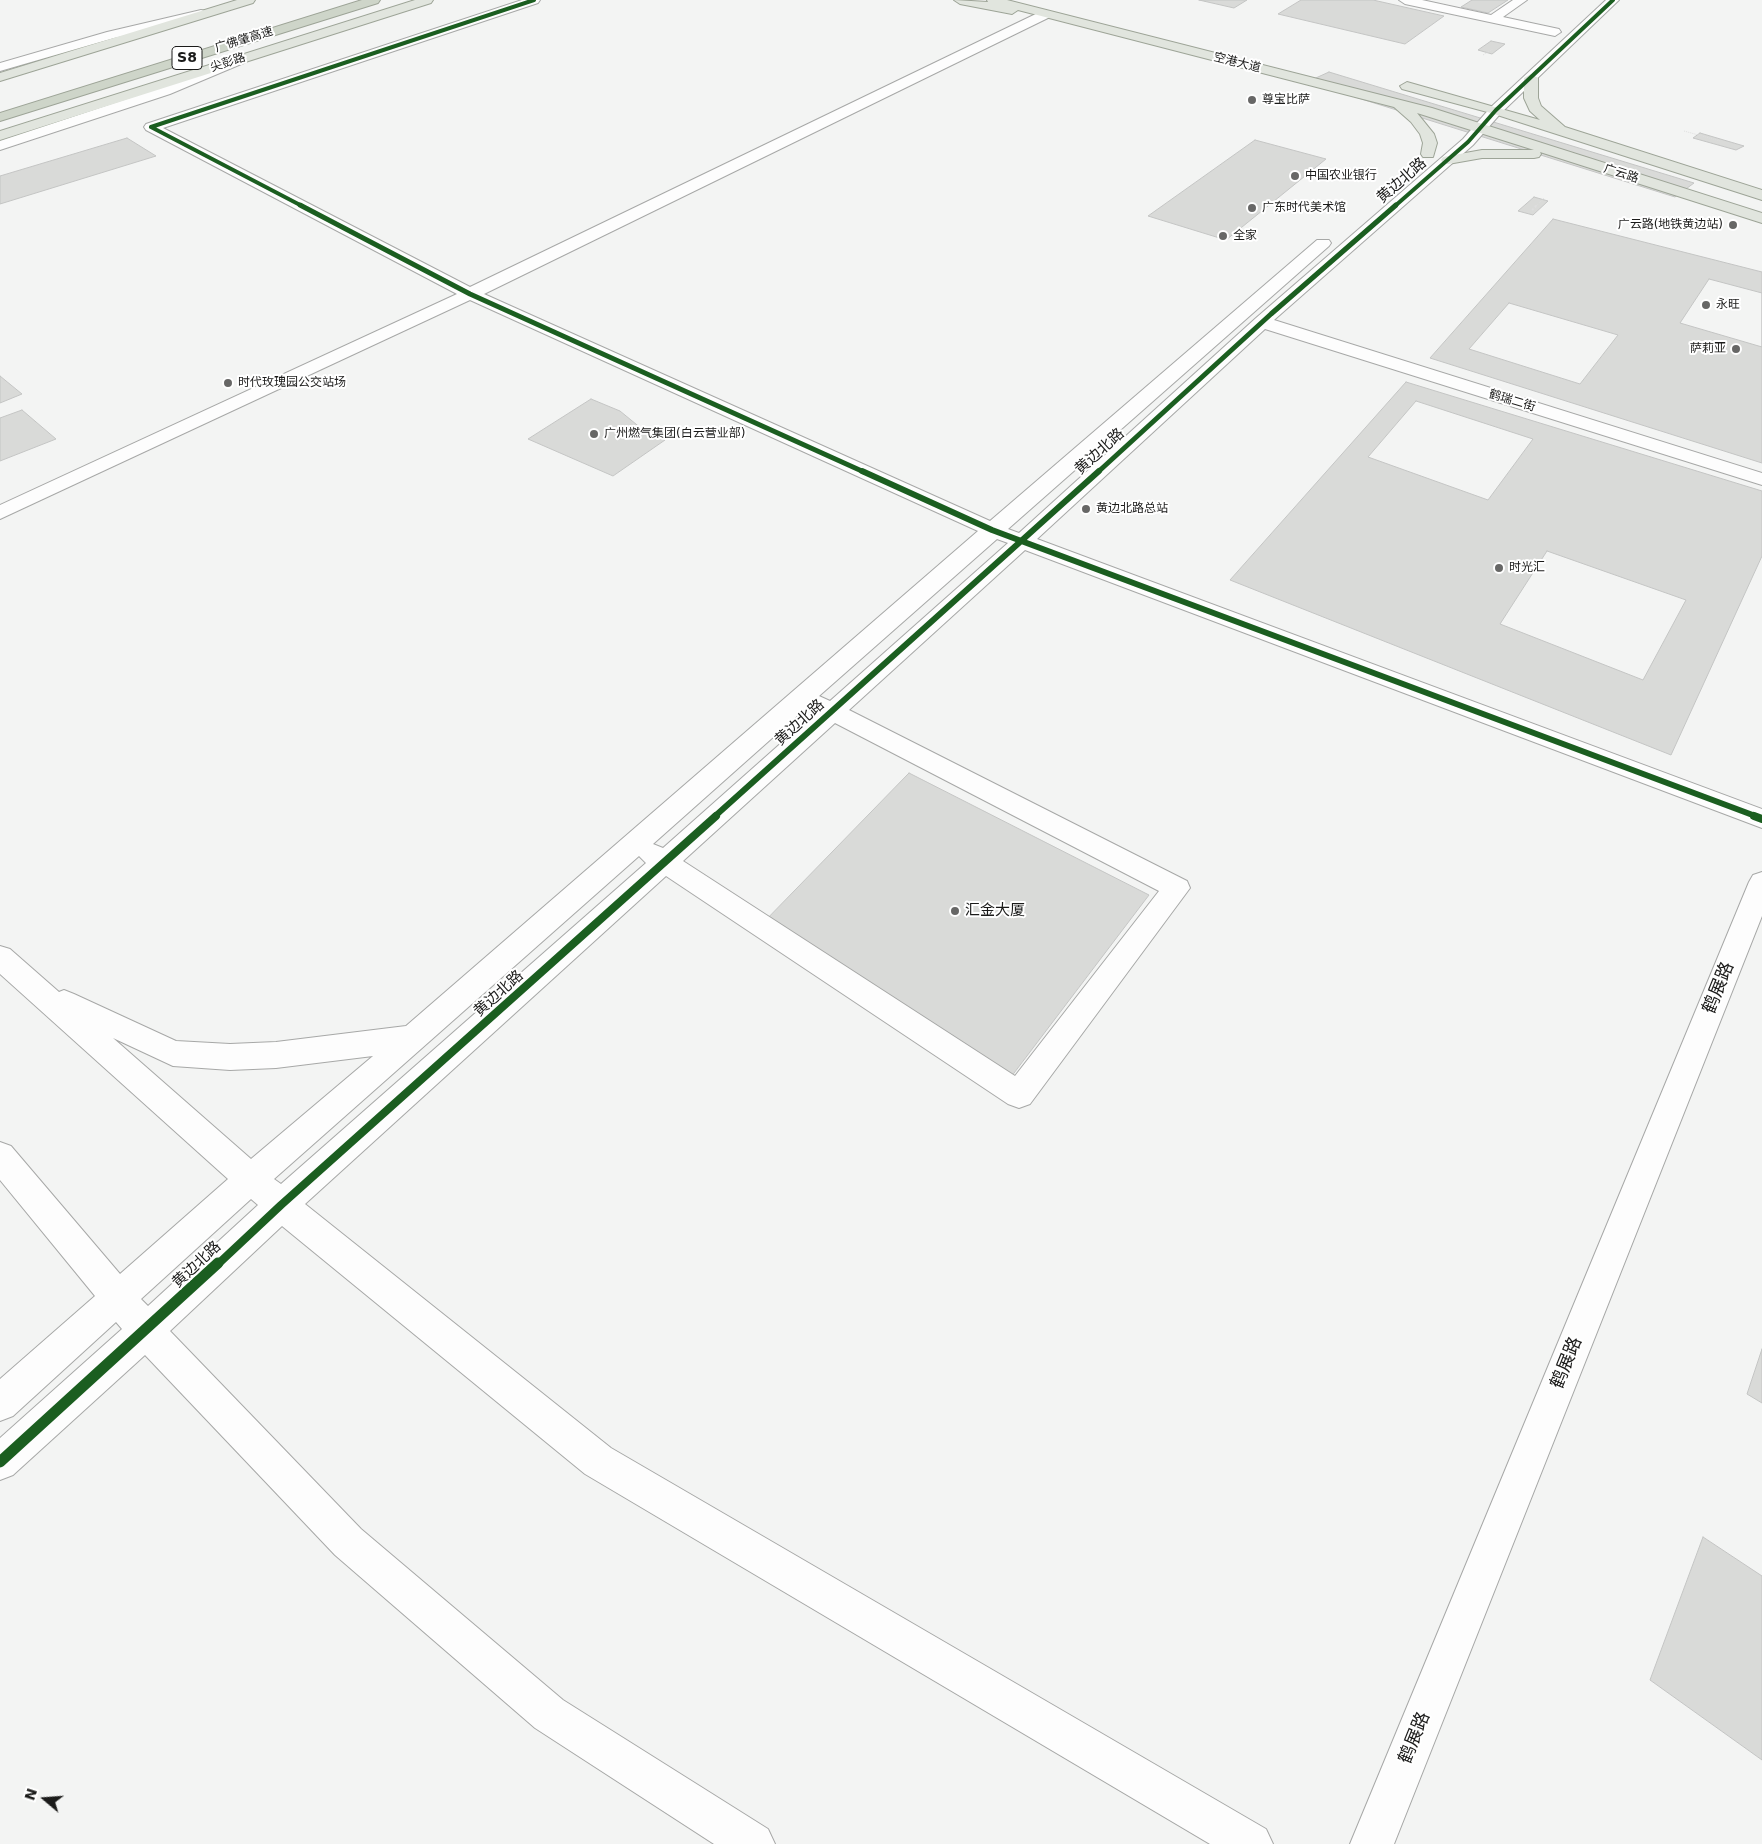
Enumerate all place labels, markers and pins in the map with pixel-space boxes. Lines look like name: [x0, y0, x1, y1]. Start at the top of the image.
place label: 尊宝比萨: [1262, 93, 1310, 107]
marker: 尊宝比萨: [1246, 94, 1258, 106]
place label: 中国农业银行: [1305, 169, 1377, 183]
marker: 中国农业银行: [1289, 170, 1301, 182]
place label: 广东时代美术馆: [1262, 201, 1346, 215]
marker: 广东时代美术馆: [1246, 202, 1258, 214]
place label: 广云路(地铁黄边站): [1618, 218, 1723, 232]
marker: 广云路(地铁黄边站): [1727, 219, 1739, 231]
place label: 全家: [1233, 229, 1257, 243]
marker: 全家: [1217, 230, 1229, 242]
place label: 永旺: [1716, 298, 1740, 312]
marker: 永旺: [1700, 299, 1712, 311]
place label: 萨莉亚: [1690, 342, 1726, 356]
marker: 萨莉亚: [1730, 343, 1742, 355]
place label: 时代玫瑰园公交站场: [238, 376, 346, 390]
marker: 时代玫瑰园公交站场: [222, 377, 234, 389]
place label: 广州燃气集团(白云营业部): [604, 427, 745, 441]
marker: 广州燃气集团(白云营业部): [588, 428, 600, 440]
place label: 黄边北路总站: [1096, 502, 1168, 516]
marker: 黄边北路总站: [1080, 503, 1092, 515]
place label: 时光汇: [1509, 561, 1545, 575]
marker: 时光汇: [1493, 562, 1505, 574]
place label: 汇金大厦: [965, 902, 1025, 920]
marker: 汇金大厦: [949, 905, 961, 917]

